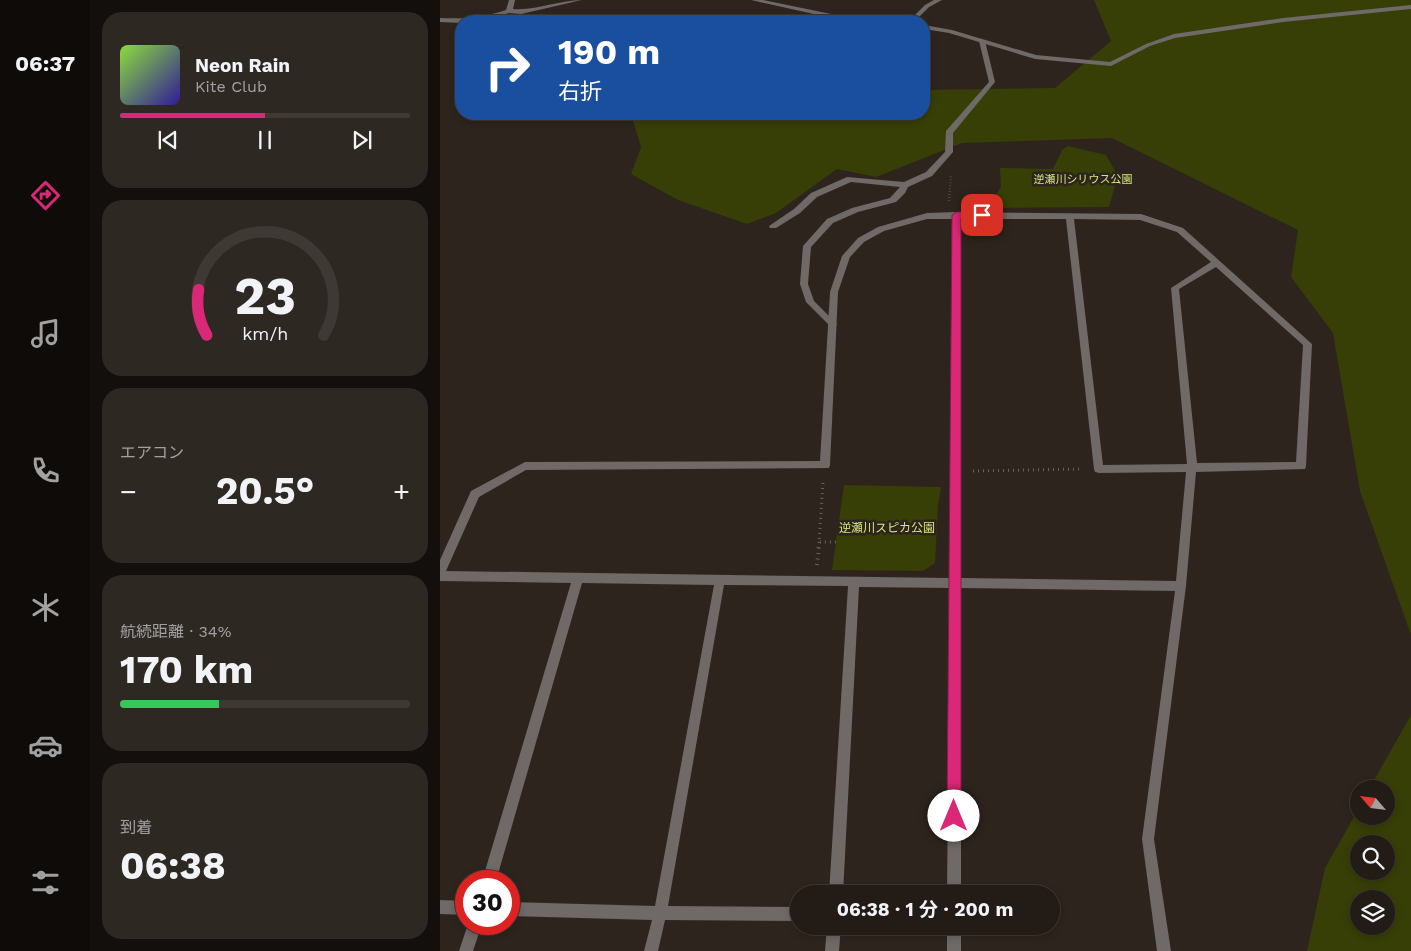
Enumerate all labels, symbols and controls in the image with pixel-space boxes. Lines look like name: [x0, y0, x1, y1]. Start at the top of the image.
text: 190 m: [558, 31, 660, 73]
icon: right: [475, 35, 540, 100]
text: 06:37: [15, 51, 75, 76]
text: Neon Rain: [195, 54, 290, 77]
text: Kite Club: [195, 77, 267, 96]
text: 右折: [558, 79, 602, 104]
icon: previous: [154, 126, 182, 154]
icon: pause: [251, 126, 279, 154]
icon: next: [348, 126, 376, 154]
park label: 逆瀬川シリウス公園: [1034, 173, 1133, 186]
icon: directions: [28, 178, 63, 213]
pin: [961, 194, 1003, 236]
icon: arrive: [968, 201, 996, 229]
text: 23: [234, 266, 296, 327]
icon: music: [28, 316, 63, 351]
text: km/h: [242, 323, 288, 344]
text: エアコン: [120, 443, 184, 462]
icon: phone: [28, 453, 63, 488]
text: 20.5°: [216, 469, 314, 513]
text: −: [120, 475, 137, 508]
text: +: [393, 475, 410, 508]
park label: 逆瀬川スピカ公園: [839, 521, 935, 535]
icon: climate: [28, 590, 63, 625]
text: 航続距離 · 34%: [120, 622, 231, 641]
text: 170 km: [120, 648, 253, 692]
icon: car: [28, 728, 63, 763]
north arrow: [1350, 780, 1395, 825]
map controls: [1350, 780, 1395, 935]
position arrow: [927, 789, 979, 841]
text: 到着: [120, 818, 152, 837]
button: search: [1350, 835, 1395, 880]
text: 06:38: [120, 844, 226, 888]
icon: filters: [28, 865, 63, 900]
speed limit sign: 30: [455, 870, 520, 935]
button: layers: [1350, 890, 1395, 935]
text: 06:38 · 1 分 · 200 m: [837, 898, 1013, 921]

